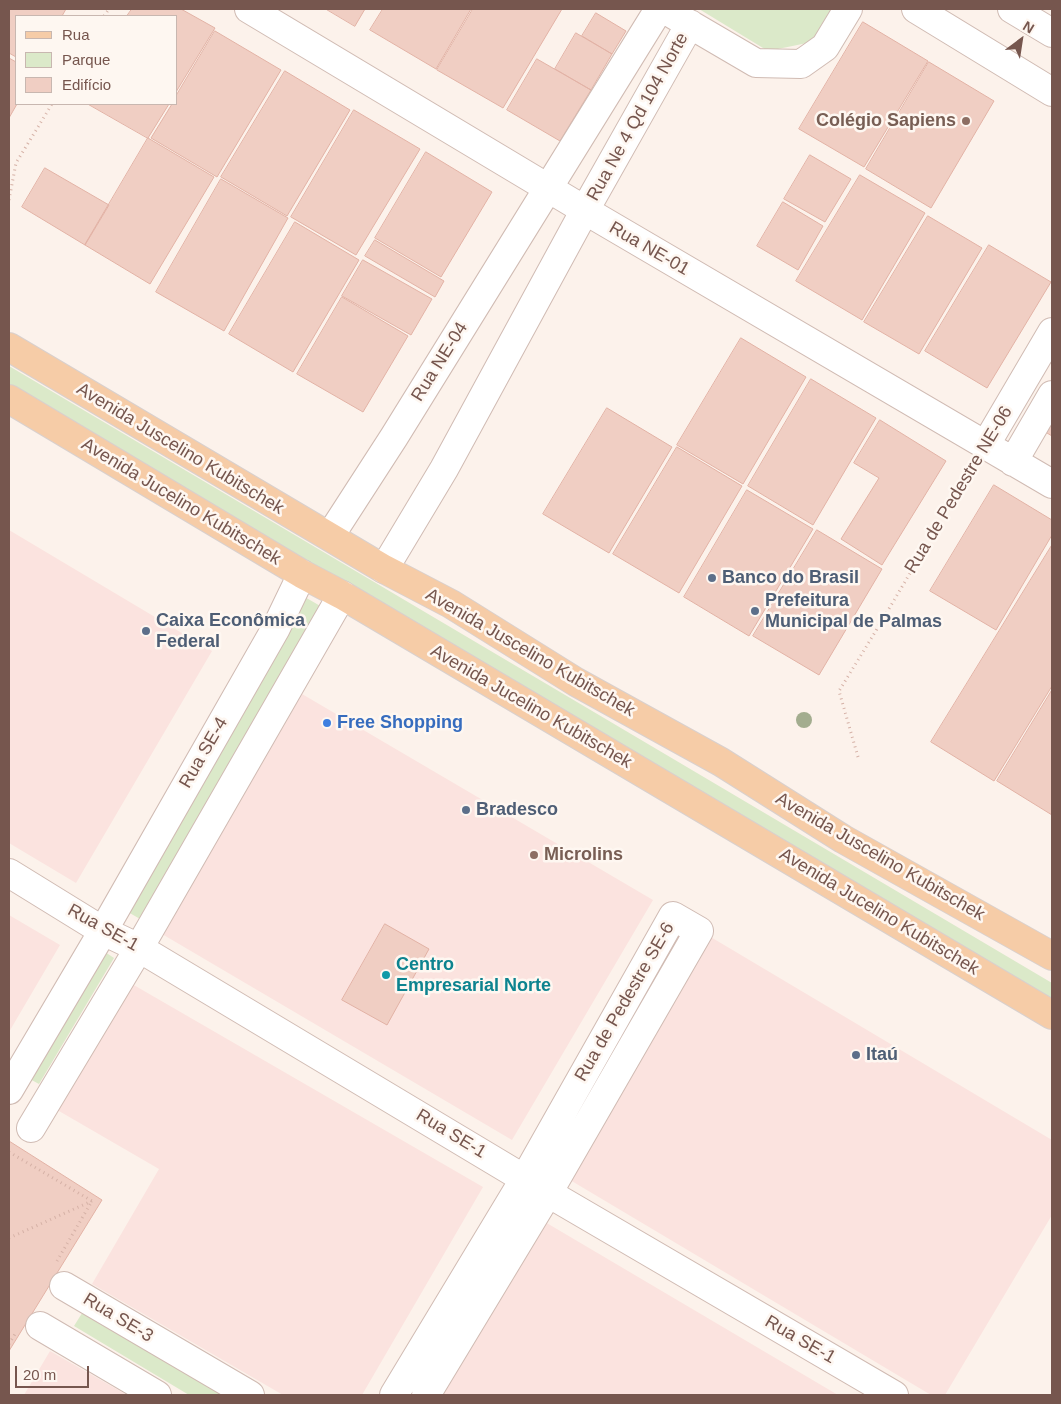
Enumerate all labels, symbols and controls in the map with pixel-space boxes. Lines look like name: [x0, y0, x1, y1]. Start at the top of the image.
legend: [15, 15, 178, 105]
north arrow: [996, 15, 1046, 65]
text: N: [1020, 18, 1037, 37]
text: Rua: [62, 26, 90, 43]
street label: Rua Ne 4 Qd 104 Norte: [583, 29, 693, 205]
text: Parque: [62, 51, 110, 68]
text: Edifício: [62, 76, 111, 93]
place label: Colégio Sapiens: [816, 110, 956, 132]
marker: Colégio Sapiens: [960, 115, 972, 127]
street label: Rua NE-01: [605, 217, 693, 281]
street label: Rua NE-04: [407, 319, 473, 405]
street label: Avenida Juscelino Kubitschek: [73, 379, 287, 519]
street label: Rua de Pedestre NE-06: [901, 403, 1017, 577]
street label: Avenida Jucelino Kubitschek: [77, 434, 285, 570]
place label: Banco do Brasil: [722, 567, 859, 589]
marker: Banco do Brasil: [706, 572, 718, 584]
street label: Avenida Juscelino Kubitschek: [422, 584, 638, 722]
place label: Prefeitura Municipal de Palmas: [765, 590, 942, 632]
marker: Prefeitura Municipal de Palmas: [749, 605, 761, 617]
place label: Caixa Econômica Federal: [156, 610, 305, 652]
marker: Caixa Econômica Federal: [140, 625, 152, 637]
street label: Avenida Jucelino Kubitschek: [427, 640, 635, 774]
place label: Free Shopping: [337, 712, 463, 734]
street label: Rua SE-4: [175, 714, 233, 792]
marker: Free Shopping: [321, 717, 333, 729]
street label: Avenida Juscelino Kubitschek: [772, 788, 988, 926]
place label: Bradesco: [476, 799, 558, 821]
marker: Bradesco: [460, 804, 472, 816]
place label: Microlins: [544, 844, 623, 866]
street label: Avenida Jucelino Kubitschek: [775, 844, 983, 980]
marker: Microlins: [528, 849, 540, 861]
street label: Rua SE-1: [64, 900, 142, 956]
street label: Rua de Pedestre SE-6: [571, 919, 679, 1085]
place label: Centro Empresarial Norte: [396, 954, 551, 996]
marker: Centro Empresarial Norte: [380, 969, 392, 981]
place label: Itaú: [866, 1044, 898, 1066]
marker: Itaú: [850, 1049, 862, 1061]
street label: Rua SE-1: [412, 1105, 490, 1163]
street label: Rua SE-3: [79, 1289, 157, 1347]
street label: Rua SE-1: [761, 1311, 839, 1369]
scale bar: [18, 1356, 91, 1388]
text: 20 m: [23, 1366, 56, 1383]

